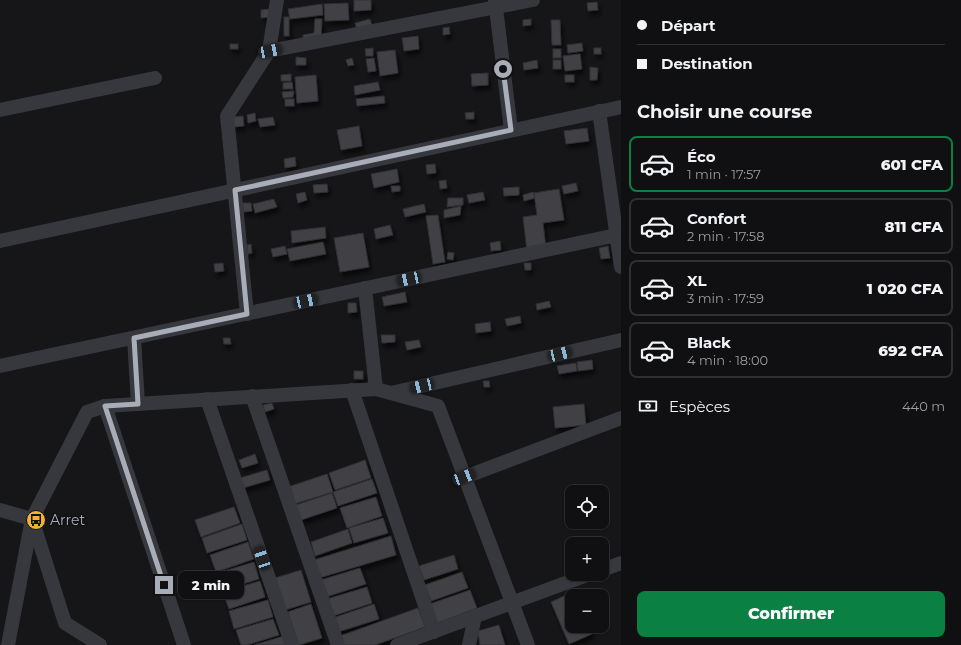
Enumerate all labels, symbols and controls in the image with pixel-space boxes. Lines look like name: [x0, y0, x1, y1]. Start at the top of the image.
text: Départ: [661, 16, 716, 35]
car: [257, 43, 283, 59]
text: Destination: [661, 54, 753, 73]
route start: [494, 60, 512, 78]
text: Choisir une course: [637, 101, 812, 123]
icon: car: [639, 146, 675, 182]
text: Éco: [687, 147, 716, 166]
text: 601 CFA: [881, 155, 943, 174]
text: 1 min · 17:57: [687, 166, 761, 182]
icon: car: [639, 208, 675, 244]
text: Confort: [687, 209, 747, 228]
text: 811 CFA: [884, 217, 943, 236]
text: 2 min · 17:58: [687, 228, 764, 244]
icon: car: [639, 270, 675, 306]
car: [396, 271, 422, 287]
text: XL: [687, 271, 706, 290]
text: 1 020 CFA: [867, 279, 943, 298]
text: 3 min · 17:59: [687, 290, 764, 306]
car: [293, 293, 319, 309]
icon: car: [639, 332, 675, 368]
text: Black: [687, 333, 731, 352]
text: 692 CFA: [878, 341, 943, 360]
car: [547, 345, 573, 363]
text: 4 min · 18:00: [687, 352, 768, 368]
car: [409, 377, 435, 395]
icon: cash: [637, 395, 659, 417]
text: Espèces: [669, 397, 730, 416]
text: 440 m: [902, 398, 945, 414]
car: [451, 467, 477, 487]
map controls: [565, 485, 609, 633]
button: locate: [565, 485, 609, 529]
bus stop icon: Arret: [25, 509, 47, 531]
place label: Arret: [50, 511, 85, 529]
button: +: [565, 537, 609, 581]
car: [252, 545, 272, 571]
callout: 2 min: [178, 571, 244, 599]
route end: [155, 576, 173, 594]
text: 2 min: [192, 577, 230, 593]
button: −: [565, 589, 609, 633]
button: Confirmer: [637, 591, 945, 637]

